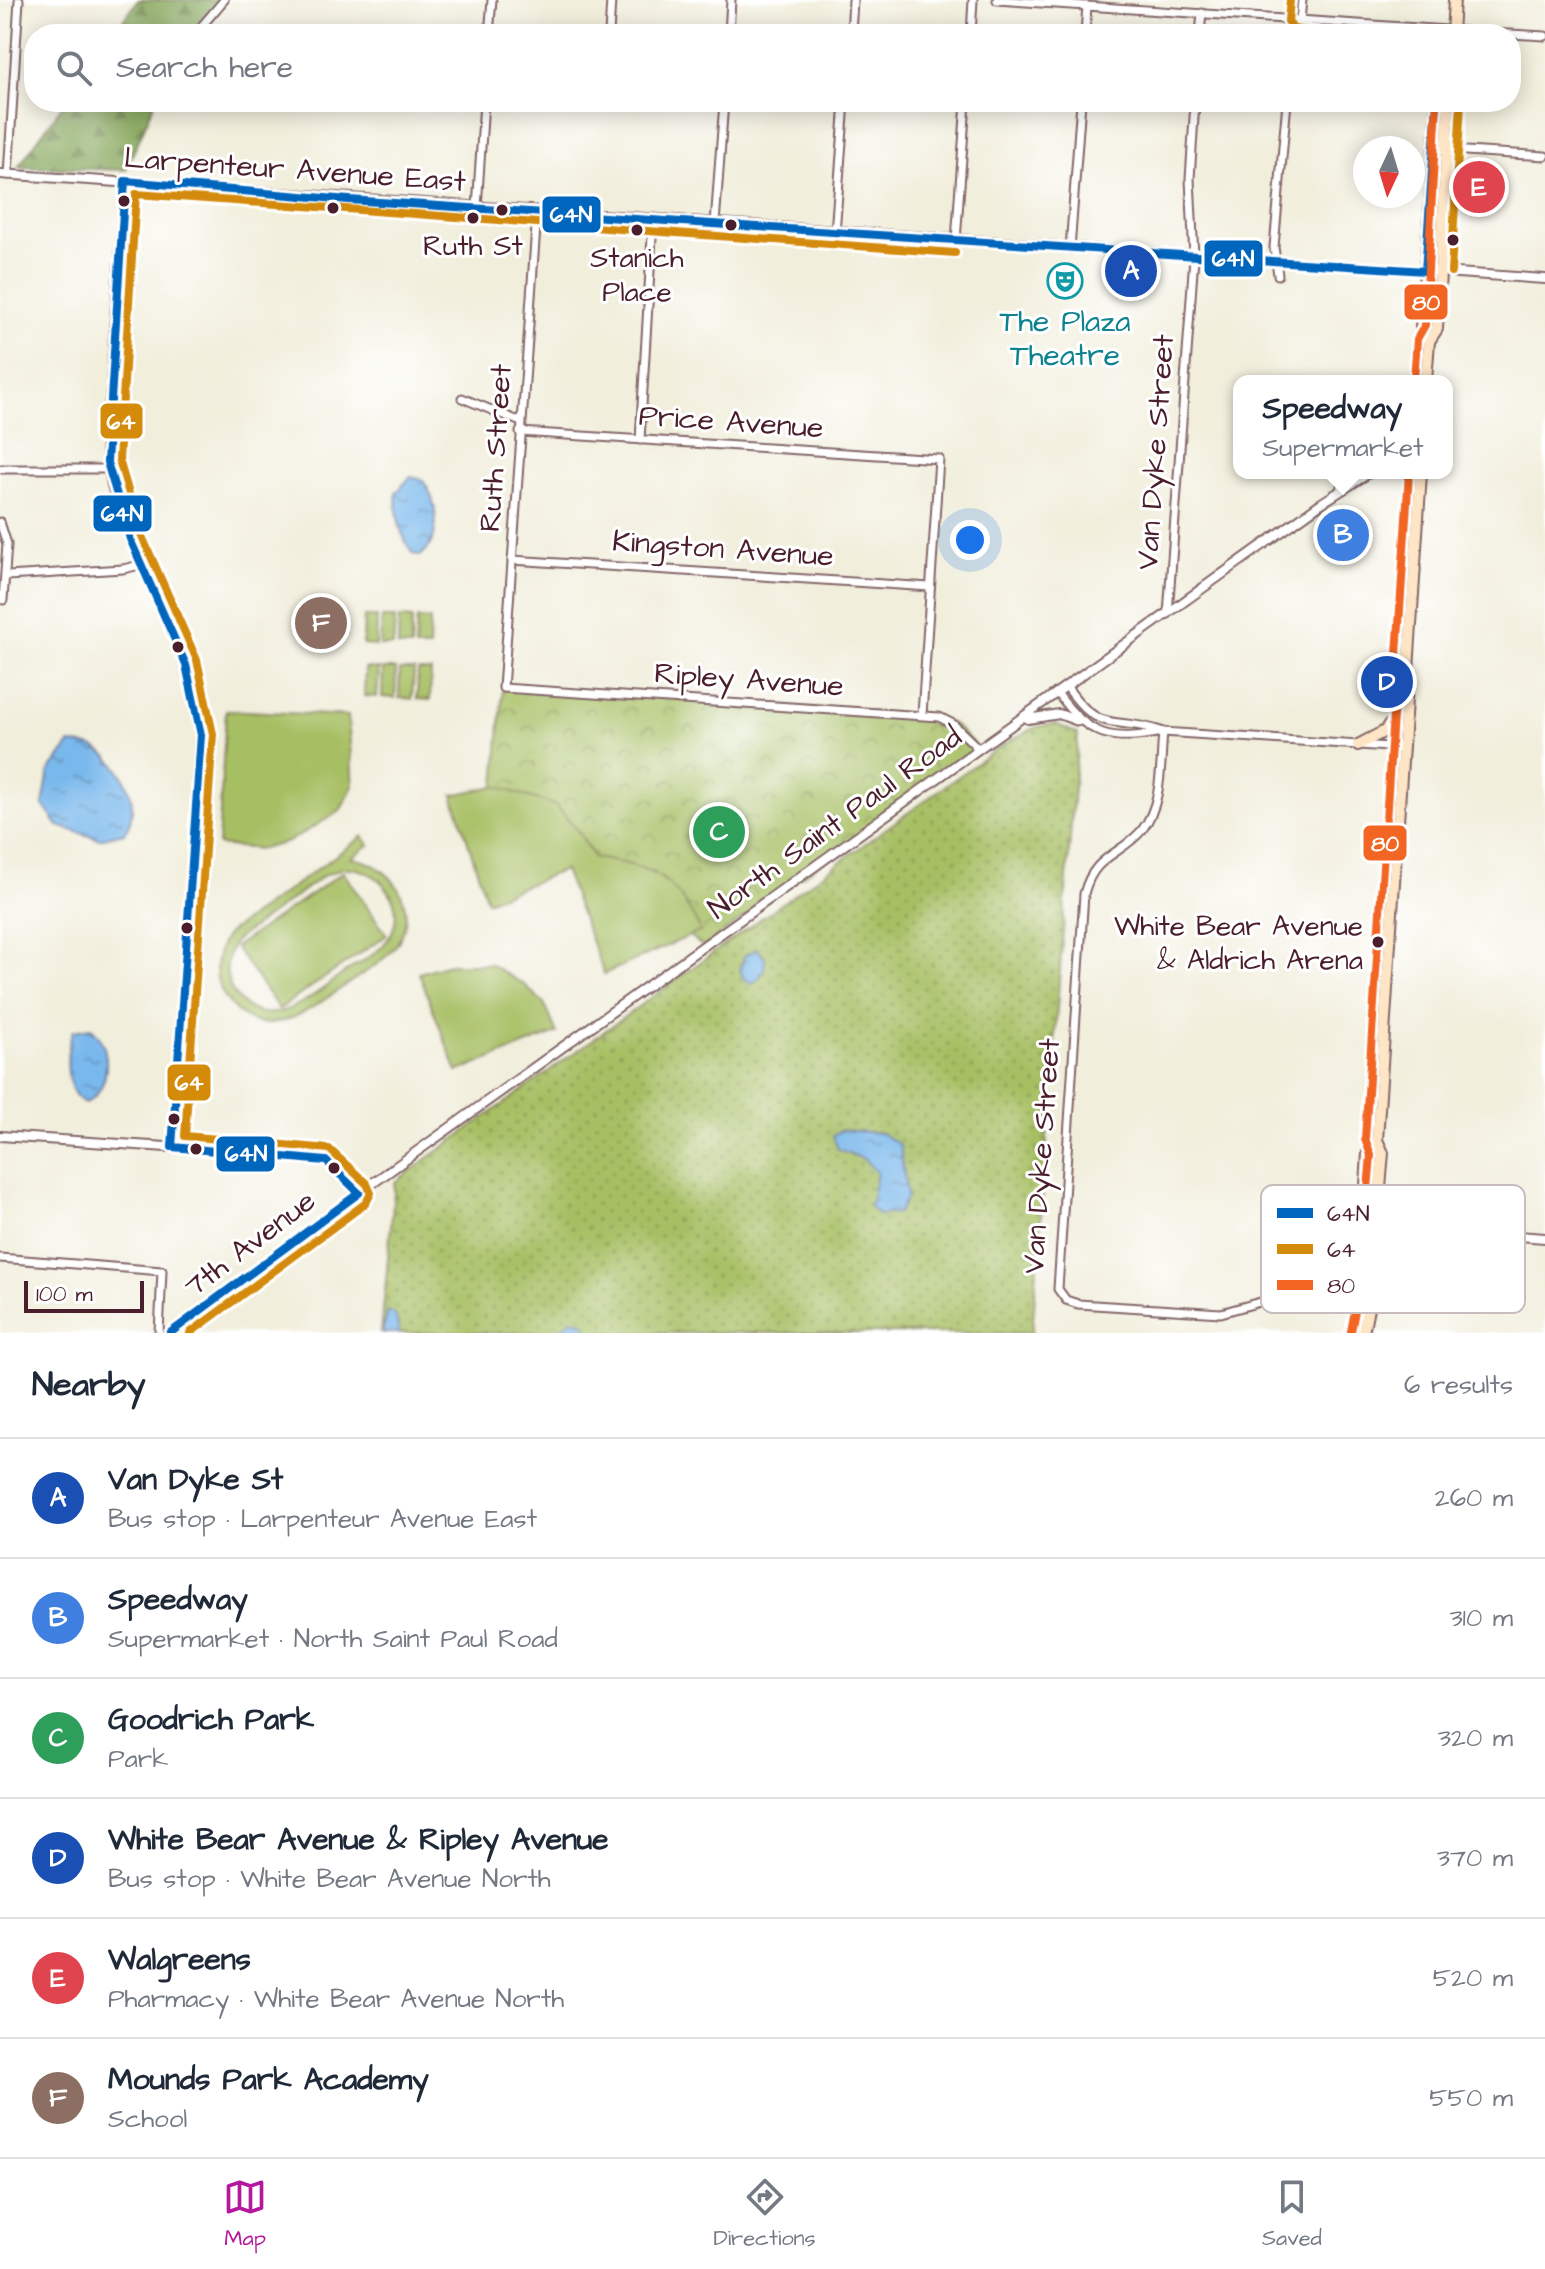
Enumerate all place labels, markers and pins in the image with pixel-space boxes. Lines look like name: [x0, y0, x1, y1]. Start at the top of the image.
pin: E: [1453, 157, 1505, 217]
unlabelled marker: [116, 193, 132, 209]
unlabelled marker: [325, 200, 341, 216]
unlabelled marker: [494, 202, 510, 218]
marker: Ruth St: [465, 210, 481, 226]
unlabelled marker: [723, 217, 739, 233]
marker: Stanich Place: [629, 222, 645, 238]
place label: Ruth St: [423, 227, 524, 266]
unlabelled marker: [1445, 232, 1461, 248]
place label: Stanich Place: [590, 239, 684, 312]
pin: A: [1105, 241, 1157, 301]
theatre icon: The Plaza Theatre: [1046, 262, 1084, 300]
place label: The Plaza Theatre: [999, 301, 1131, 377]
pin: B: [1317, 505, 1369, 565]
pin: F: [295, 593, 347, 653]
unlabelled marker: [170, 639, 186, 655]
pin: D: [1361, 652, 1413, 712]
pin: C: [693, 802, 745, 862]
place label: White Bear Avenue & Aldrich Arena: [1114, 907, 1363, 980]
unlabelled marker: [179, 920, 195, 936]
marker: White Bear Avenue & Aldrich Arena: [1370, 934, 1386, 950]
unlabelled marker: [166, 1111, 182, 1127]
unlabelled marker: [188, 1141, 204, 1157]
unlabelled marker: [326, 1160, 342, 1176]

